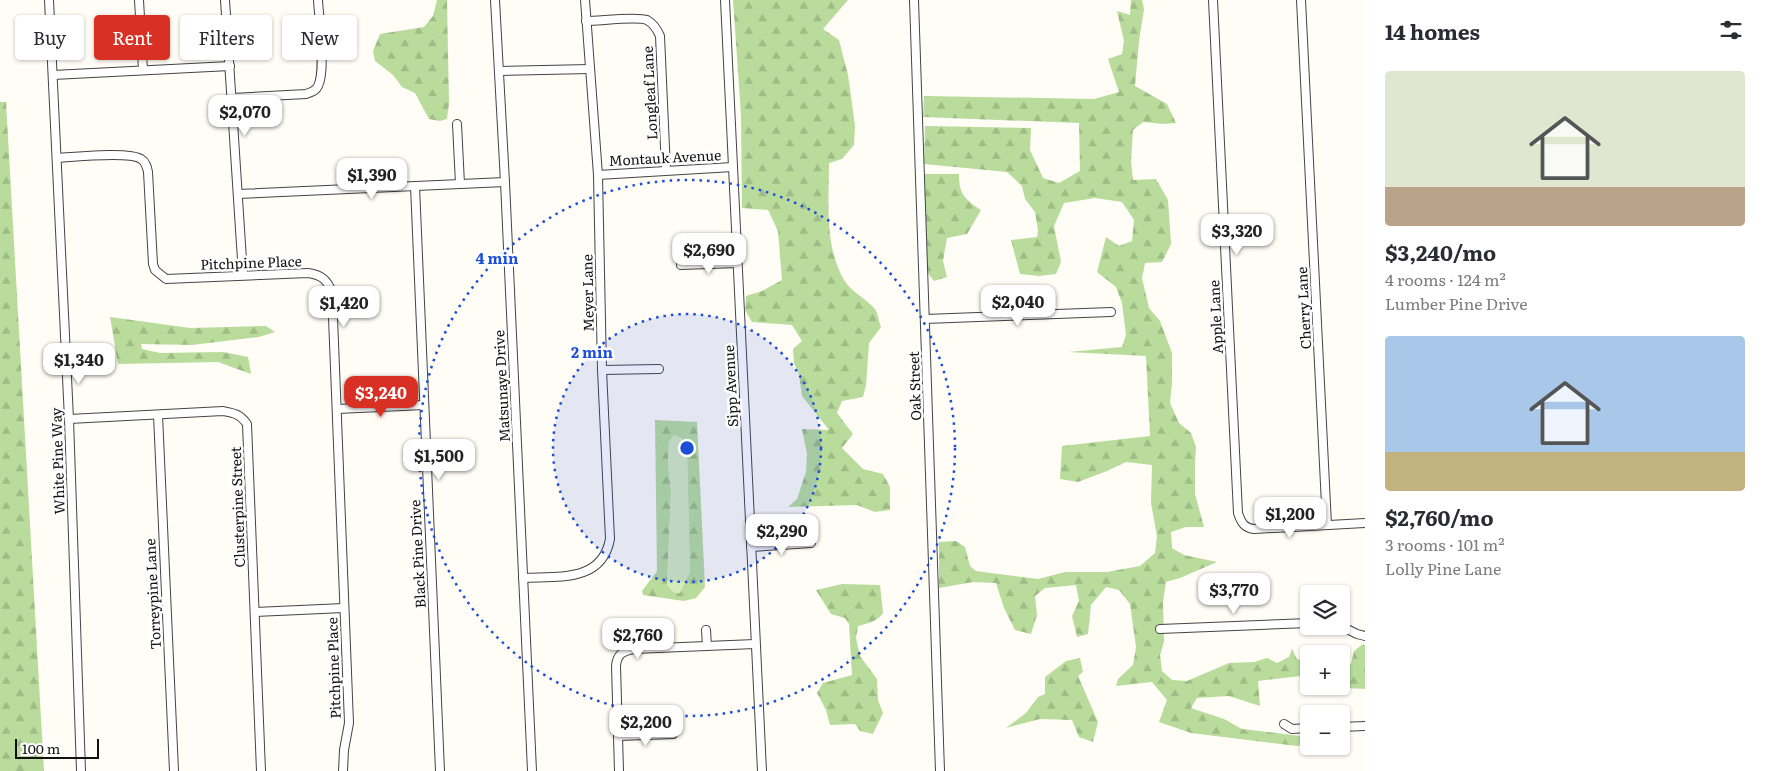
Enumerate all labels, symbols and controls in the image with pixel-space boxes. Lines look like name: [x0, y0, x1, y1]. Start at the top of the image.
chip: Buy: [15, 15, 84, 60]
chip: Rent: [94, 15, 170, 60]
chip: Filters: [180, 15, 272, 60]
chip: New: [282, 15, 357, 60]
text: 14 homes: [1385, 15, 1480, 46]
icon: filters: [1717, 16, 1745, 44]
street label: Longleaf Lane: [637, 45, 661, 141]
pin: $2,070: [204, 94, 286, 137]
text: $2,070: [219, 99, 271, 123]
icon: home: [1520, 103, 1610, 193]
street label: Montauk Avenue: [608, 144, 722, 170]
pin: $1,390: [331, 158, 413, 200]
text: $1,390: [347, 162, 397, 186]
pin: $3,320: [1196, 214, 1278, 256]
text: $3,320: [1212, 218, 1262, 242]
pin: $2,690: [668, 232, 750, 275]
text: $3,240/mo: [1385, 236, 1496, 267]
text: $2,690: [683, 237, 735, 261]
text: 4 min: [476, 246, 519, 269]
street label: Pitchpine Place: [200, 250, 302, 274]
street label: Meyer Lane: [576, 254, 598, 332]
street label: Cherry Lane: [1291, 266, 1315, 350]
text: 4 rooms · 124 m²: [1385, 267, 1506, 291]
street label: Apple Lane: [1203, 279, 1227, 355]
pin: $2,040: [977, 284, 1059, 327]
pin: $1,420: [303, 286, 385, 328]
text: $2,040: [992, 289, 1044, 313]
text: $1,420: [320, 290, 368, 314]
text: Lumber Pine Drive: [1385, 291, 1528, 315]
street label: Matsunaye Drive: [488, 330, 514, 442]
text: 2 min: [571, 340, 614, 363]
pin: $1,340: [38, 342, 120, 385]
street label: Sipp Avenue: [718, 345, 742, 428]
text: $1,340: [54, 347, 104, 371]
street label: Oak Street: [903, 351, 925, 421]
icon: home: [1520, 368, 1610, 458]
pin: $3,240: [340, 376, 422, 418]
text: $3,240: [355, 380, 407, 404]
street label: White Pine Way: [45, 406, 69, 515]
pin: $1,500: [398, 438, 480, 481]
centre of rings: [678, 439, 696, 457]
text: $1,500: [414, 443, 464, 467]
street label: Clusterpine Street: [225, 446, 249, 568]
pin: $1,200: [1249, 496, 1331, 539]
street label: Black Pine Drive: [404, 499, 430, 609]
text: $1,200: [1265, 501, 1315, 525]
text: $2,760/mo: [1385, 501, 1494, 532]
pin: $2,290: [741, 514, 823, 556]
text: $2,290: [757, 518, 808, 542]
text: 3 rooms · 101 m²: [1385, 532, 1505, 556]
street label: Torreypine Lane: [139, 538, 165, 650]
text: Lolly Pine Lane: [1385, 556, 1501, 580]
pin: $3,770: [1193, 572, 1275, 615]
text: $3,770: [1209, 577, 1259, 601]
map controls: [1300, 585, 1350, 755]
button: layers: [1300, 585, 1350, 635]
street label: Pitchpine Place: [321, 617, 345, 719]
pin: $2,760: [597, 618, 679, 660]
text: $2,760: [613, 622, 663, 646]
button: +: [1300, 645, 1350, 695]
pin: $2,200: [605, 704, 687, 747]
button: −: [1300, 705, 1350, 755]
text: $2,200: [620, 709, 672, 733]
scale bar: [15, 736, 99, 759]
text: 100 m: [22, 738, 60, 758]

